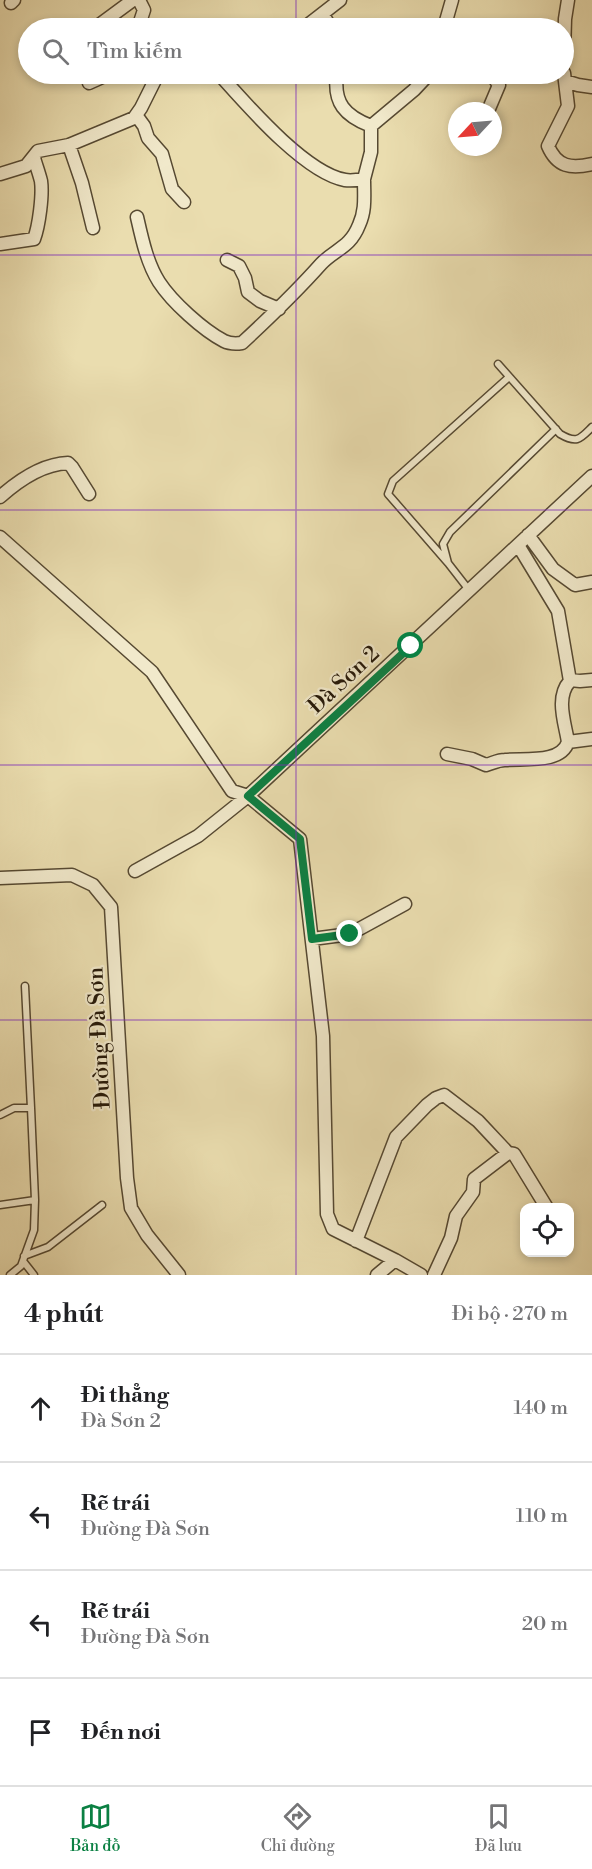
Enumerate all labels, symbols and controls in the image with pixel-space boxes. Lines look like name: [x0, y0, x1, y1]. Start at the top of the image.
search box: [18, 18, 574, 84]
icon: search: [39, 35, 72, 68]
text: Tìm kiếm: [87, 38, 183, 65]
north arrow: [448, 102, 502, 156]
route start: [397, 632, 423, 658]
street label: Đà Sơn 2: [303, 640, 385, 720]
route end: [336, 920, 362, 946]
street label: Đường Đà Sơn: [82, 966, 117, 1109]
map controls: [520, 1203, 574, 1257]
button: locate: [520, 1203, 574, 1257]
text: 4 phút: [24, 1298, 103, 1330]
text: Đi bộ · 270 m: [452, 1302, 568, 1327]
text: Đi thẳng: [81, 1382, 169, 1409]
icon: ahead: [24, 1392, 57, 1425]
text: 140 m: [513, 1396, 568, 1421]
text: Đà Sơn 2: [81, 1409, 161, 1434]
text: Rẽ trái: [81, 1490, 150, 1517]
icon: left: [24, 1500, 57, 1533]
text: 110 m: [516, 1504, 568, 1529]
text: Đường Đà Sơn: [81, 1517, 210, 1542]
text: Rẽ trái: [81, 1598, 150, 1625]
icon: left: [24, 1608, 57, 1641]
text: 20 m: [522, 1612, 568, 1637]
text: Đường Đà Sơn: [81, 1625, 210, 1650]
icon: arrive: [24, 1716, 57, 1749]
text: Đến nơi: [81, 1719, 161, 1746]
tab: Bản đồ: [70, 1800, 120, 1856]
tab: Chỉ đường: [261, 1800, 335, 1856]
tab: Đã lưu: [475, 1800, 522, 1856]

